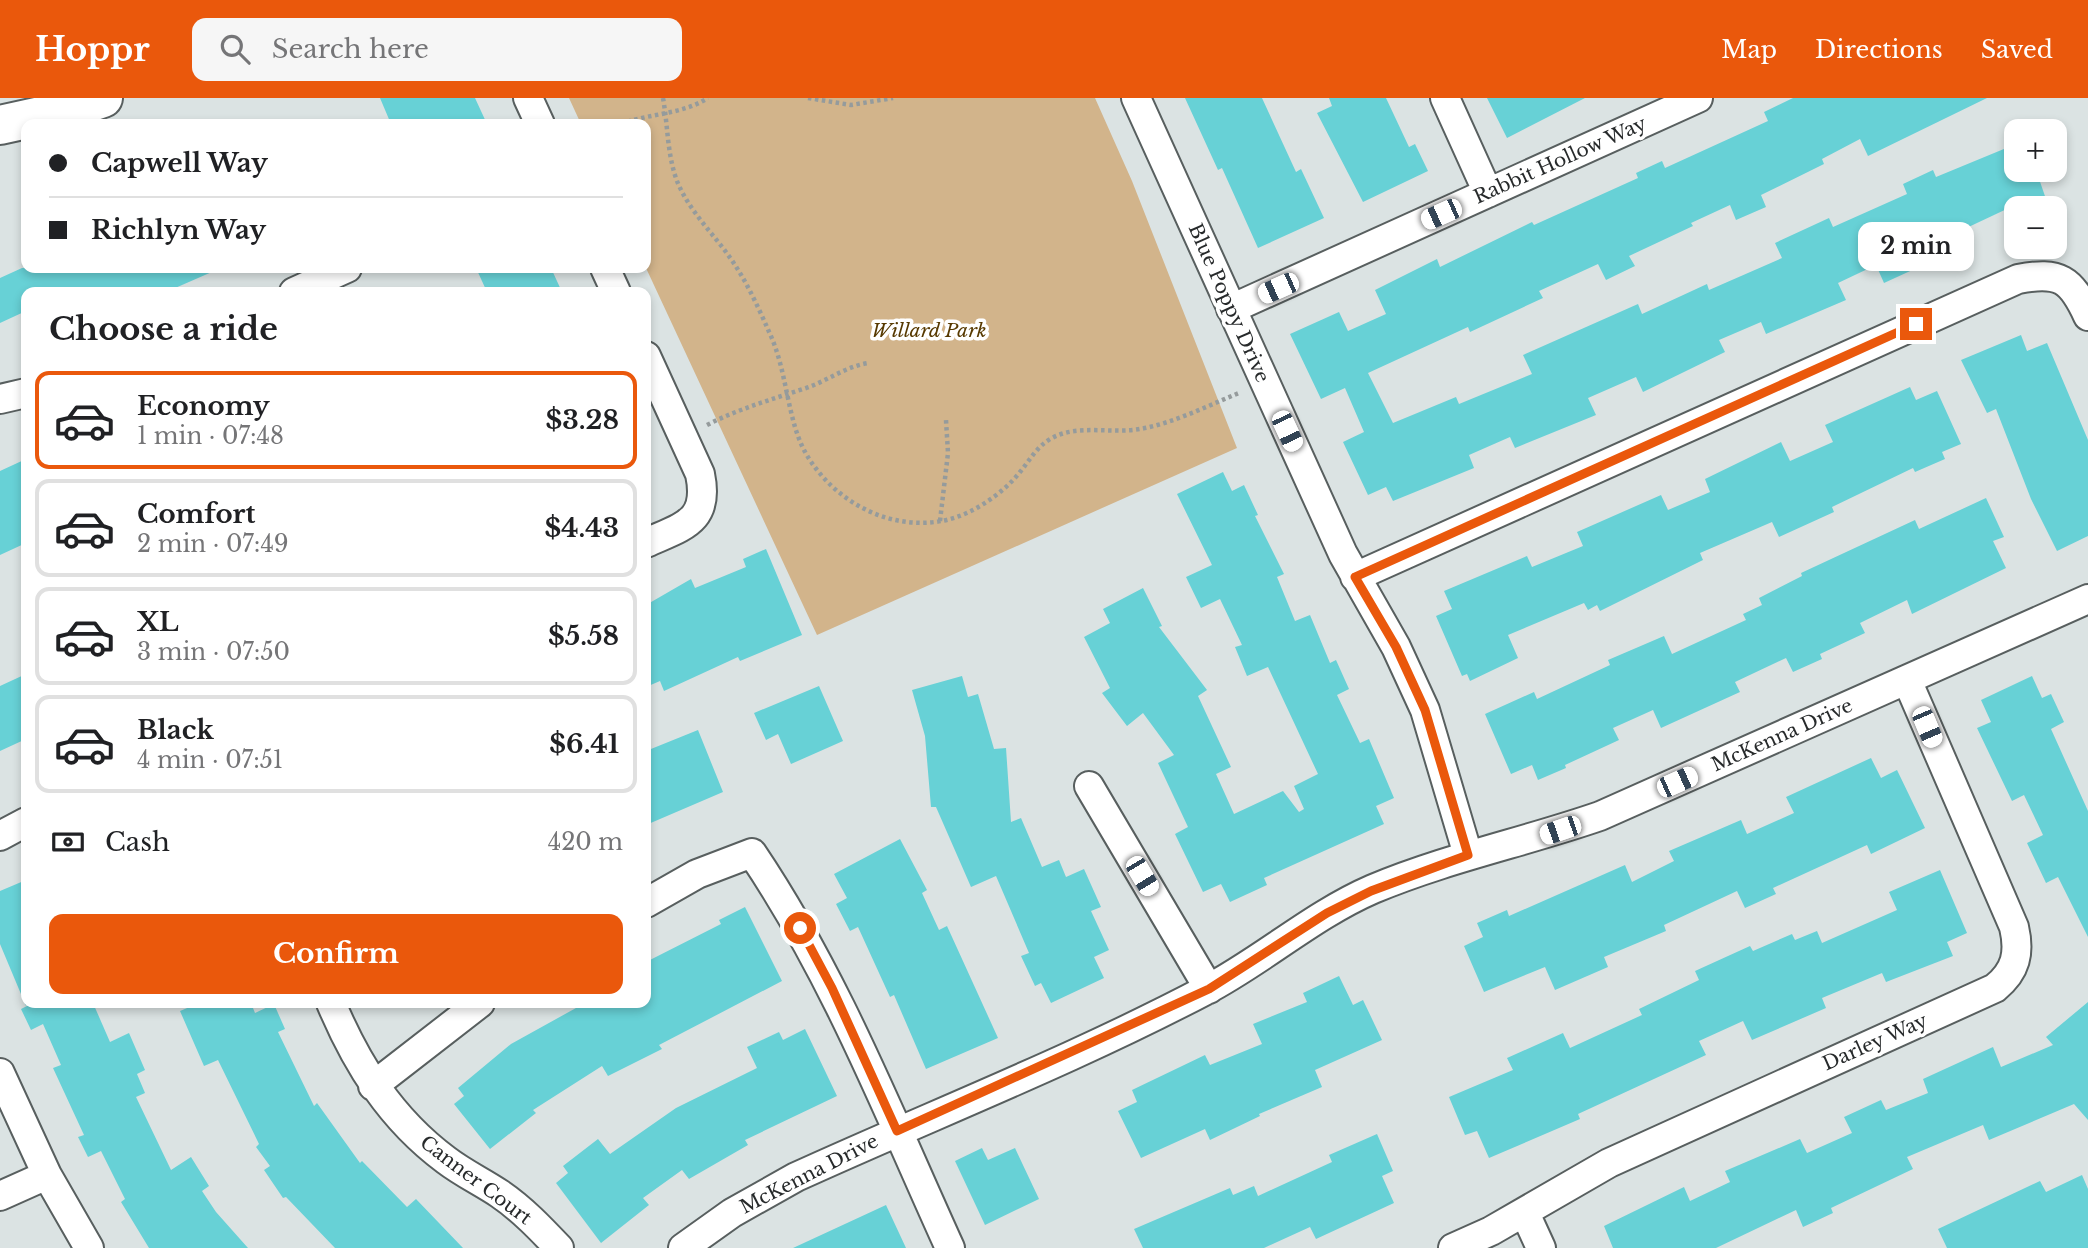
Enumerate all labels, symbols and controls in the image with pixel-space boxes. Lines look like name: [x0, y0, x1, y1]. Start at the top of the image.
search box: [192, 18, 682, 81]
text: Hoppr: [35, 29, 150, 70]
icon: search: [216, 30, 254, 68]
text: Search here: [272, 33, 429, 65]
text: Map: [1721, 35, 1777, 64]
text: Directions: [1815, 35, 1943, 64]
text: Saved: [1981, 35, 2053, 64]
street label: Rabbit Hollow Way: [1470, 112, 1650, 208]
map controls: [2004, 119, 2067, 259]
button: +: [2004, 119, 2067, 182]
text: Capwell Way: [91, 147, 268, 179]
car: [1418, 196, 1465, 232]
button: −: [2004, 196, 2067, 259]
text: Richlyn Way: [91, 214, 266, 246]
street label: Blue Poppy Drive: [1184, 220, 1274, 386]
callout: 2 min: [1858, 222, 1974, 272]
text: 2 min: [1880, 232, 1952, 260]
car: [1255, 270, 1302, 306]
route end: [1900, 308, 1932, 340]
text: Choose a ride: [49, 309, 278, 349]
park label: Willard Park: [871, 319, 987, 342]
icon: car: [53, 389, 116, 452]
text: Economy: [137, 390, 270, 422]
text: $3.28: [545, 404, 619, 436]
car: [1269, 408, 1306, 454]
text: 1 min · 07:48: [137, 422, 284, 450]
icon: car: [53, 497, 116, 560]
text: Comfort: [137, 498, 255, 530]
text: $4.43: [544, 512, 619, 544]
text: 2 min · 07:49: [137, 530, 289, 558]
icon: car: [53, 605, 116, 668]
text: XL: [137, 606, 179, 638]
text: $5.58: [548, 620, 619, 652]
text: 3 min · 07:50: [137, 638, 290, 666]
street label: McKenna Drive: [1708, 694, 1856, 776]
car: [1910, 704, 1945, 750]
icon: car: [53, 713, 116, 776]
text: Black: [137, 714, 214, 746]
text: $6.41: [549, 728, 619, 760]
text: 4 min · 07:51: [137, 746, 283, 774]
car: [1654, 764, 1701, 800]
car: [1537, 813, 1584, 847]
icon: cash: [49, 823, 87, 861]
text: Cash: [105, 826, 170, 858]
text: 420 m: [548, 828, 623, 856]
car: [1123, 853, 1162, 899]
route start: [784, 912, 816, 944]
button: Confirm: [49, 914, 623, 994]
street label: Darley Way: [1819, 1009, 1931, 1075]
street label: McKenna Drive: [736, 1129, 882, 1219]
street label: Canner Court: [416, 1131, 537, 1230]

